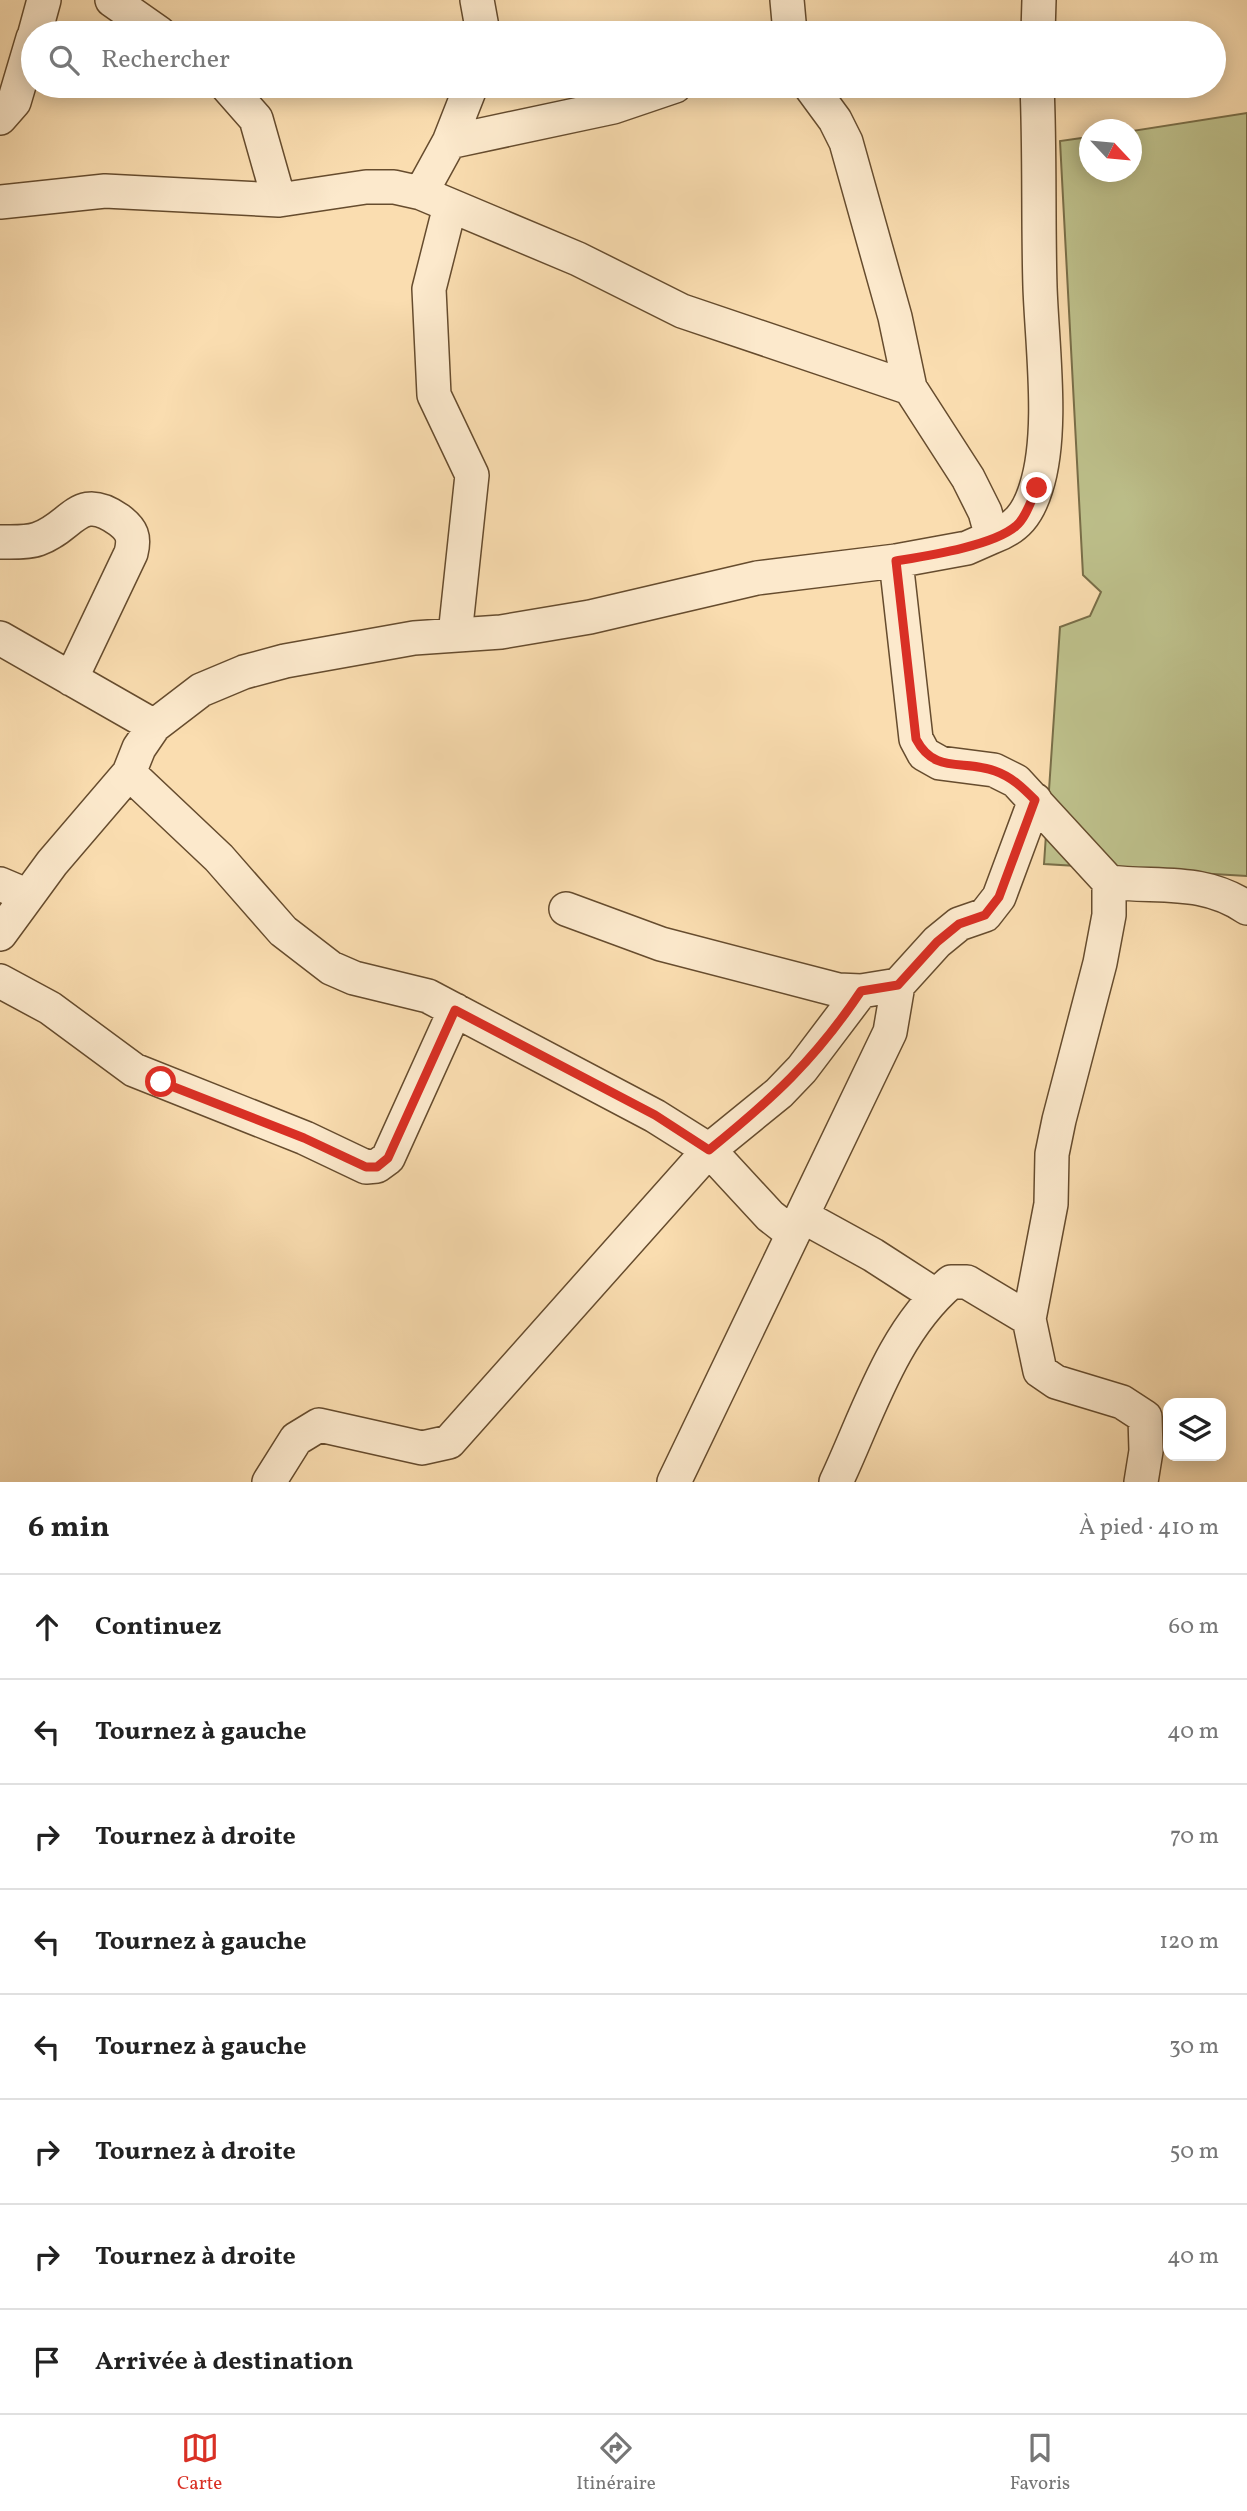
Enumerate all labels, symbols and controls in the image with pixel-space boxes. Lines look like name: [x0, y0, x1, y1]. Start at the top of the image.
search box: [21, 21, 1226, 98]
icon: search: [45, 41, 83, 79]
text: Rechercher: [101, 42, 230, 78]
north arrow: [1079, 119, 1142, 182]
route end: [1021, 472, 1052, 503]
route start: [145, 1066, 176, 1097]
map controls: [1163, 1398, 1226, 1461]
button: layers: [1163, 1398, 1226, 1461]
text: 6 min: [28, 1507, 110, 1549]
text: À pied · 410 m: [1079, 1512, 1219, 1544]
icon: ahead: [28, 1608, 66, 1646]
text: Continuez: [95, 1609, 221, 1645]
text: 60 m: [1169, 1611, 1219, 1643]
icon: left: [28, 1713, 66, 1751]
text: Tournez à gauche: [95, 1714, 307, 1750]
text: 40 m: [1167, 1716, 1219, 1748]
icon: right: [28, 1818, 66, 1856]
text: Tournez à droite: [95, 1819, 296, 1855]
text: 70 m: [1170, 1821, 1219, 1853]
icon: left: [28, 1923, 66, 1961]
text: Tournez à gauche: [95, 1924, 307, 1960]
text: 120 m: [1159, 1926, 1219, 1958]
icon: left: [28, 2028, 66, 2066]
text: Tournez à gauche: [95, 2029, 307, 2065]
text: 30 m: [1169, 2031, 1219, 2063]
icon: right: [28, 2133, 66, 2171]
text: Tournez à droite: [95, 2134, 296, 2170]
text: 50 m: [1170, 2136, 1219, 2168]
icon: right: [28, 2238, 66, 2276]
text: Tournez à droite: [95, 2239, 296, 2275]
text: 40 m: [1167, 2241, 1219, 2273]
icon: arrive: [28, 2343, 66, 2381]
text: Arrivée à destination: [95, 2344, 354, 2380]
tab: Carte: [177, 2429, 222, 2497]
tab: Itinéraire: [576, 2429, 656, 2497]
tab: Favoris: [1010, 2429, 1070, 2497]

